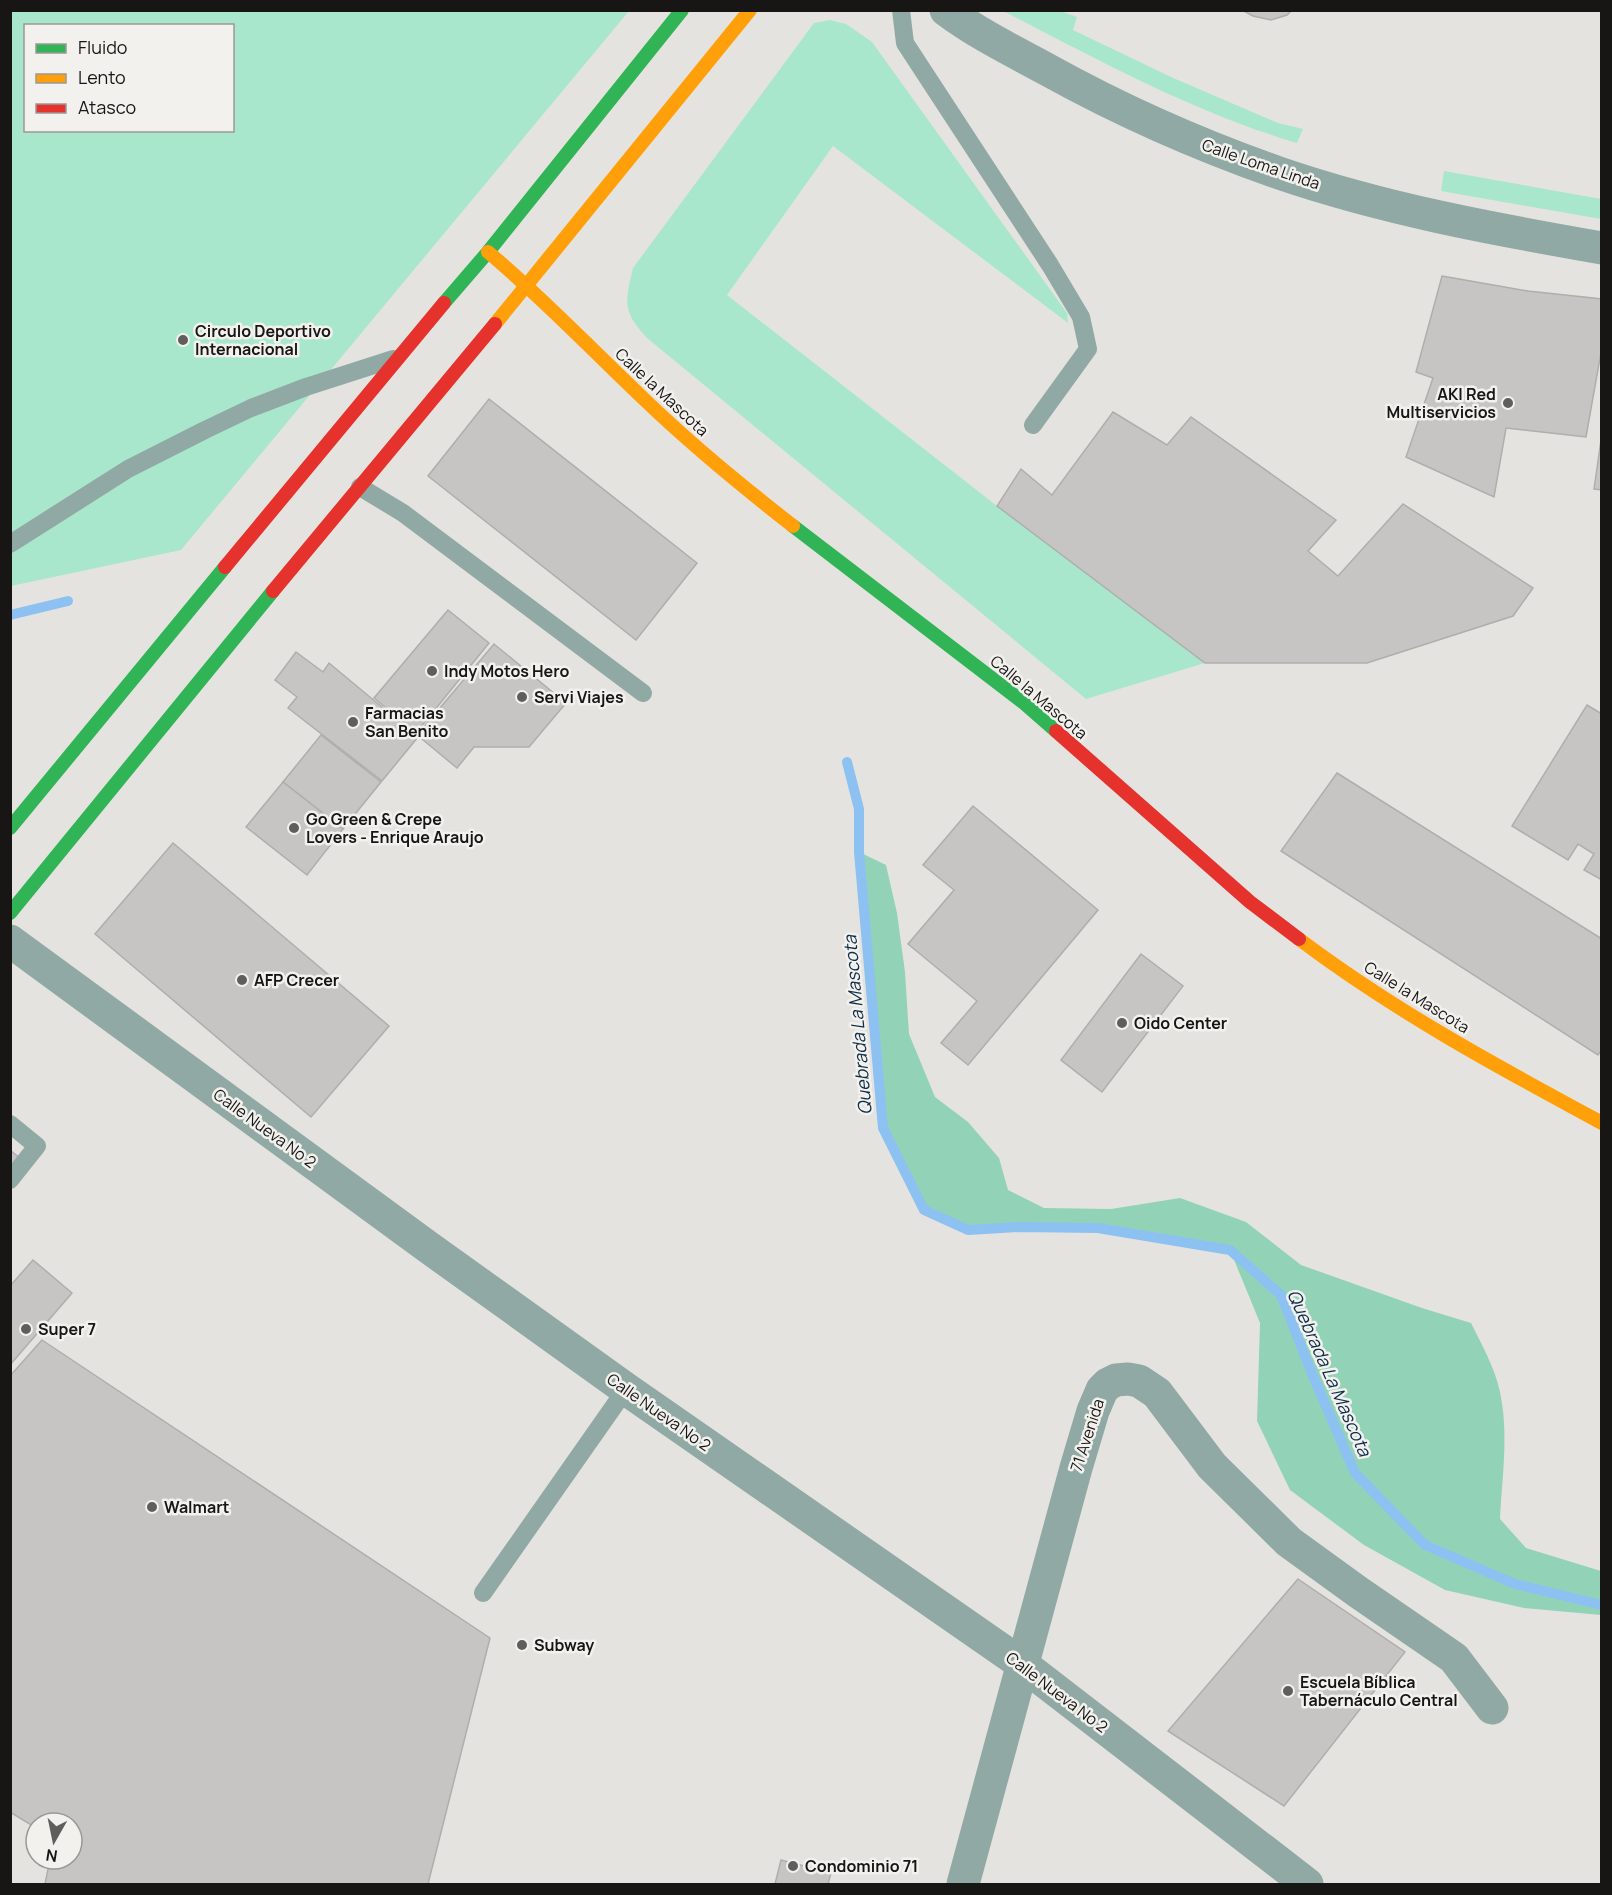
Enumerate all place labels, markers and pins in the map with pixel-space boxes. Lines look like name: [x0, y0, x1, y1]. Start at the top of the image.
place label: Circulo Deportivo Internacional: [195, 320, 331, 360]
marker: Circulo Deportivo Internacional: [176, 333, 190, 347]
place label: AKI Red Multiservicios: [1387, 383, 1496, 423]
marker: AKI Red Multiservicios: [1501, 396, 1515, 410]
place label: Indy Motos Hero: [444, 660, 569, 682]
marker: Indy Motos Hero: [425, 664, 439, 678]
place label: Servi Viajes: [534, 686, 624, 708]
marker: Servi Viajes: [515, 690, 529, 704]
place label: Farmacias San Benito: [365, 702, 448, 742]
marker: Farmacias San Benito: [346, 715, 360, 729]
place label: Go Green & Crepe Lovers - Enrique Araujo: [306, 808, 484, 848]
marker: Go Green & Crepe Lovers - Enrique Araujo: [287, 821, 301, 835]
place label: AFP Crecer: [254, 969, 339, 991]
marker: AFP Crecer: [235, 973, 249, 987]
place label: Oido Center: [1134, 1012, 1227, 1034]
marker: Oido Center: [1115, 1016, 1129, 1030]
place label: Super 7: [38, 1318, 96, 1340]
marker: Super 7: [19, 1322, 33, 1336]
place label: Walmart: [164, 1496, 230, 1518]
marker: Walmart: [145, 1500, 159, 1514]
place label: Subway: [534, 1634, 594, 1656]
marker: Subway: [515, 1638, 529, 1652]
place label: Escuela Bíblica Tabernáculo Central: [1300, 1671, 1458, 1711]
marker: Escuela Bíblica Tabernáculo Central: [1281, 1684, 1295, 1698]
place label: Condominio 71: [805, 1855, 918, 1877]
marker: Condominio 71: [786, 1859, 800, 1873]

